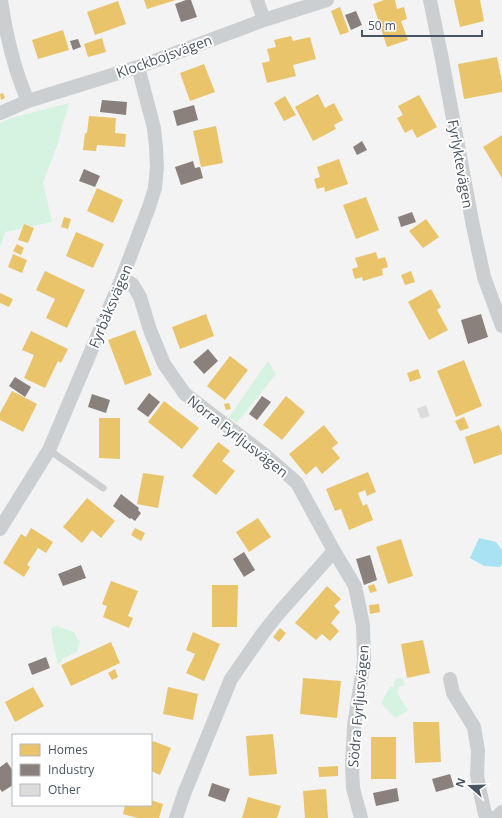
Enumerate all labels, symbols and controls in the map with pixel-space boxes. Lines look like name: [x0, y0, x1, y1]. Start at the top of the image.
scale bar: [362, 12, 482, 38]
text: 50 m: [368, 17, 396, 34]
street label: Klockbojsvägen: [113, 30, 215, 82]
street label: Fyrlyktevägen: [444, 118, 478, 210]
street label: Fyrbåksvägen: [84, 261, 136, 351]
street label: Norra Fyrljusvägen: [184, 391, 292, 481]
street label: Södra Fyrljusvägen: [343, 644, 373, 768]
legend: [12, 734, 152, 806]
text: Homes: [48, 741, 88, 758]
text: Industry: [48, 761, 95, 778]
north arrow: [450, 766, 490, 806]
text: N: [452, 776, 469, 789]
text: Other: [48, 781, 81, 798]

